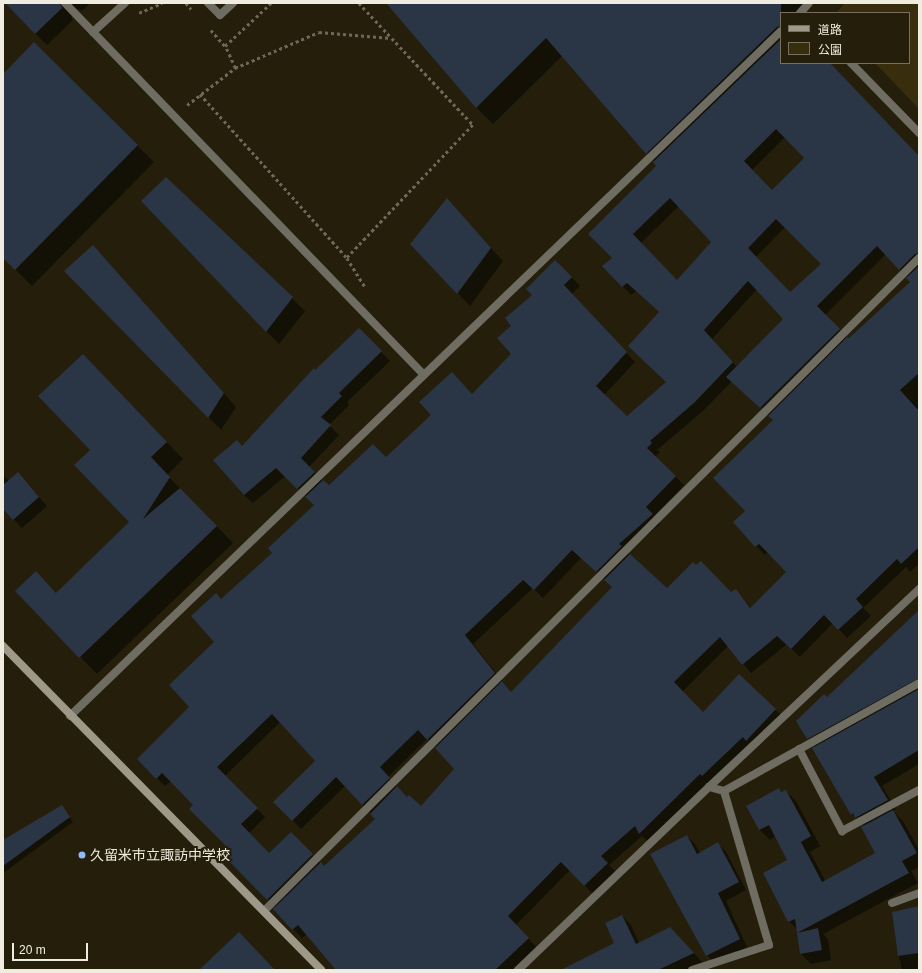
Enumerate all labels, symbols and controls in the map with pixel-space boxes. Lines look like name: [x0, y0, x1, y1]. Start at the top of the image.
legend: [780, 12, 910, 64]
text: 道路: [818, 23, 842, 37]
text: 公園: [818, 43, 842, 57]
place label: 久留米市立諏訪中学校: [90, 847, 230, 863]
marker: 久留米市立諏訪中学校: [77, 850, 87, 860]
scale bar: [14, 935, 90, 961]
text: 20 m: [19, 943, 46, 957]

